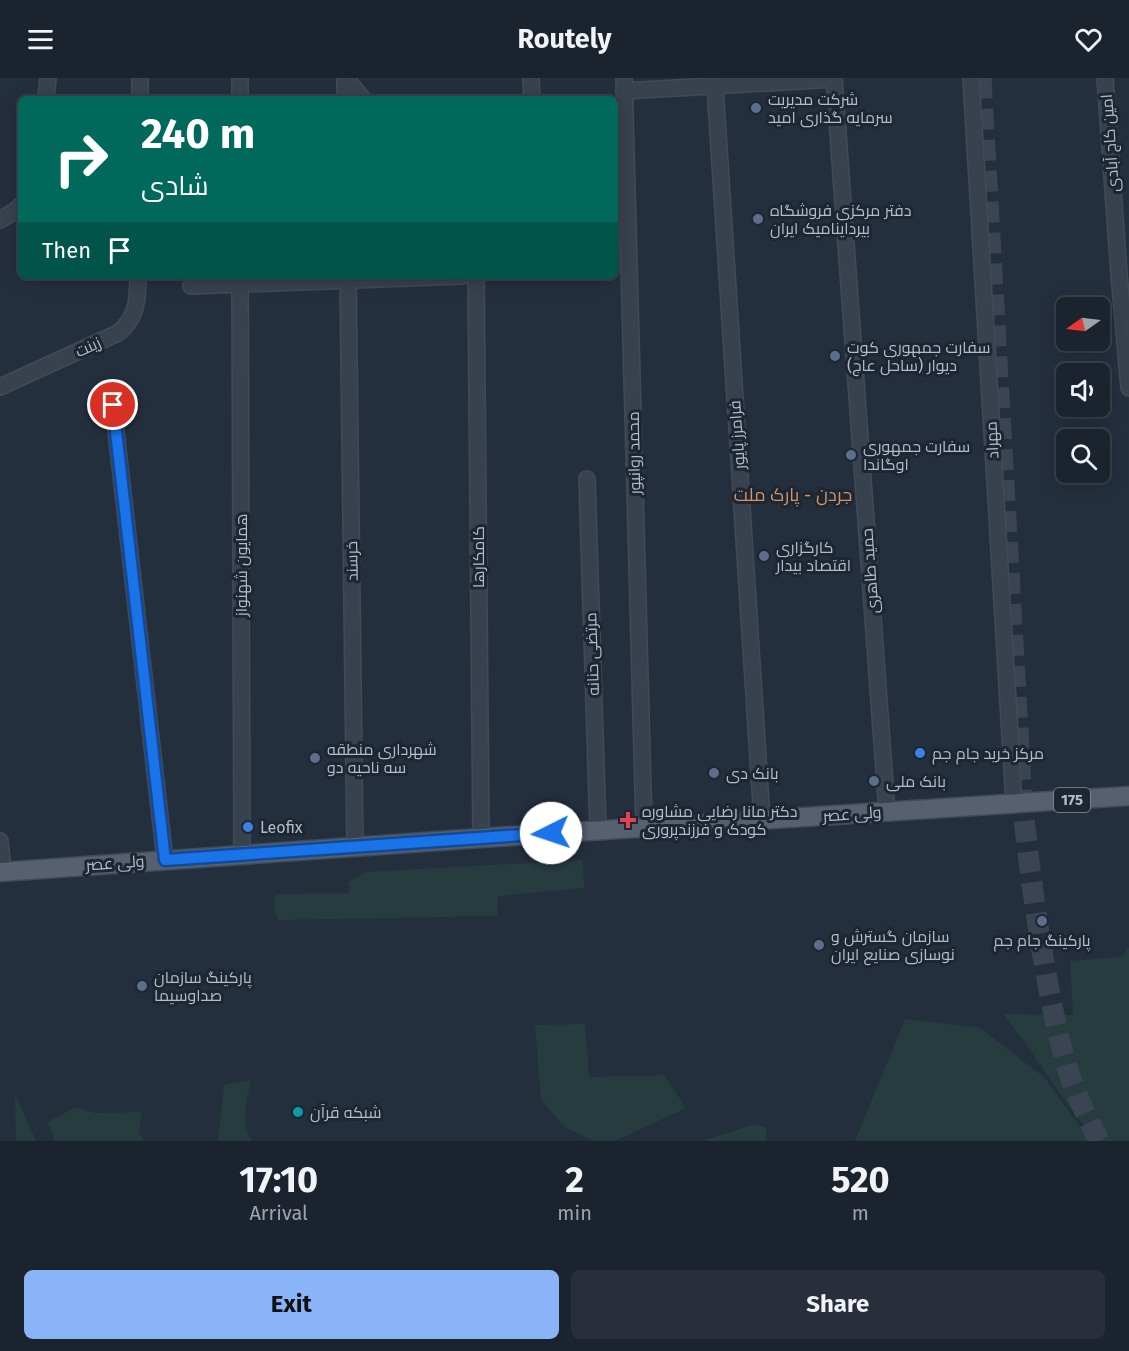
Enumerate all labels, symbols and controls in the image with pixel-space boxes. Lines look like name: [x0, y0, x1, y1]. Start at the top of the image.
icon: menu: [24, 23, 57, 56]
text: Routely: [517, 23, 612, 55]
icon: heart: [1072, 23, 1105, 56]
place label: شرکت مدیریت سرمایه گذاری امید: [768, 90, 893, 128]
street label: امین کاج آبادی: [1097, 93, 1125, 193]
marker: شرکت مدیریت سرمایه گذاری امید: [749, 101, 763, 115]
text: 240 m: [141, 109, 255, 159]
icon: right: [42, 120, 120, 198]
text: شادی: [141, 170, 209, 202]
place label: دفتر مرکزی فروشگاه بیرداینامیک ایران: [770, 201, 912, 239]
marker: دفتر مرکزی فروشگاه بیرداینامیک ایران: [751, 212, 765, 226]
icon: arrive: [103, 234, 136, 267]
text: Then: [42, 237, 91, 264]
north arrow: [1056, 297, 1110, 351]
map controls: [1056, 297, 1110, 483]
street label: زینت: [72, 333, 104, 361]
place label: سفارت جمهوری کوت دیوار (ساحل عاج): [847, 338, 990, 377]
marker: سفارت جمهوری کوت دیوار (ساحل عاج): [828, 349, 842, 363]
button: sound: [1056, 363, 1110, 417]
pin: [87, 379, 138, 430]
icon: arrive: [96, 388, 129, 421]
street label: فرامرز پایور: [725, 400, 751, 471]
street label: محمد روانپور: [624, 411, 645, 496]
street label: مهراد: [982, 421, 1003, 459]
button: search: [1056, 429, 1110, 483]
place label: سفارت جمهوری اوگاندا: [863, 437, 970, 474]
marker: سفارت جمهوری اوگاندا: [844, 448, 858, 462]
district label: جردن - پارک ملت: [734, 484, 852, 507]
street label: همایون شهنواز: [232, 514, 252, 617]
street label: کامکارها: [469, 526, 488, 588]
street label: حمید طاهری: [858, 528, 883, 614]
place label: کارگزاری اقتصاد بیدار: [775, 538, 851, 575]
street label: خرسند: [342, 541, 362, 581]
marker: کارگزاری اقتصاد بیدار: [757, 549, 771, 563]
street label: مرتضی حنانه: [581, 612, 604, 696]
place label: شهرداری منطقه سه ناحیه دو: [327, 740, 437, 777]
place label: مرکز خرید جام جم: [932, 744, 1044, 765]
marker: مرکز خرید جام جم: [913, 746, 927, 760]
marker: شهرداری منطقه سه ناحیه دو: [308, 751, 322, 765]
place label: بانک دی: [726, 764, 779, 784]
marker: بانک دی: [707, 766, 721, 780]
place label: بانک ملی: [886, 772, 946, 792]
marker: بانک ملی: [867, 774, 881, 788]
road number: 175: [1054, 788, 1090, 812]
position arrow: [519, 801, 583, 865]
place label: دکتر مانا رضایی مشاوره کودک و فرزندپروری: [642, 802, 797, 841]
street label: ولی عصر: [821, 802, 882, 827]
marker: دکتر مانا رضایی مشاوره کودک و فرزندپروری: [619, 811, 637, 829]
place label: Leofix: [260, 818, 303, 837]
marker: Leofix: [241, 820, 255, 834]
street label: ولی عصر: [84, 851, 145, 876]
marker: پارکینگ جام جم: [1035, 914, 1049, 928]
place label: سازمان گسترش و نوسازی صنایع ایران: [831, 927, 955, 966]
place label: پارکینگ جام جم: [993, 931, 1091, 952]
marker: سازمان گسترش و نوسازی صنایع ایران: [812, 938, 826, 952]
place label: پارکینگ سازمان صداوسیما: [154, 968, 252, 1005]
marker: پارکینگ سازمان صداوسیما: [135, 979, 149, 993]
place label: شبکه قرآن: [310, 1103, 381, 1123]
marker: شبکه قرآن: [291, 1105, 305, 1119]
text: 17:10: [239, 1158, 318, 1202]
text: 2: [565, 1158, 584, 1202]
text: 520: [831, 1158, 890, 1202]
text: Arrival: [249, 1201, 308, 1225]
text: min: [557, 1201, 592, 1225]
text: m: [852, 1201, 869, 1225]
button: Exit: [24, 1270, 559, 1339]
button: Share: [571, 1270, 1105, 1339]

